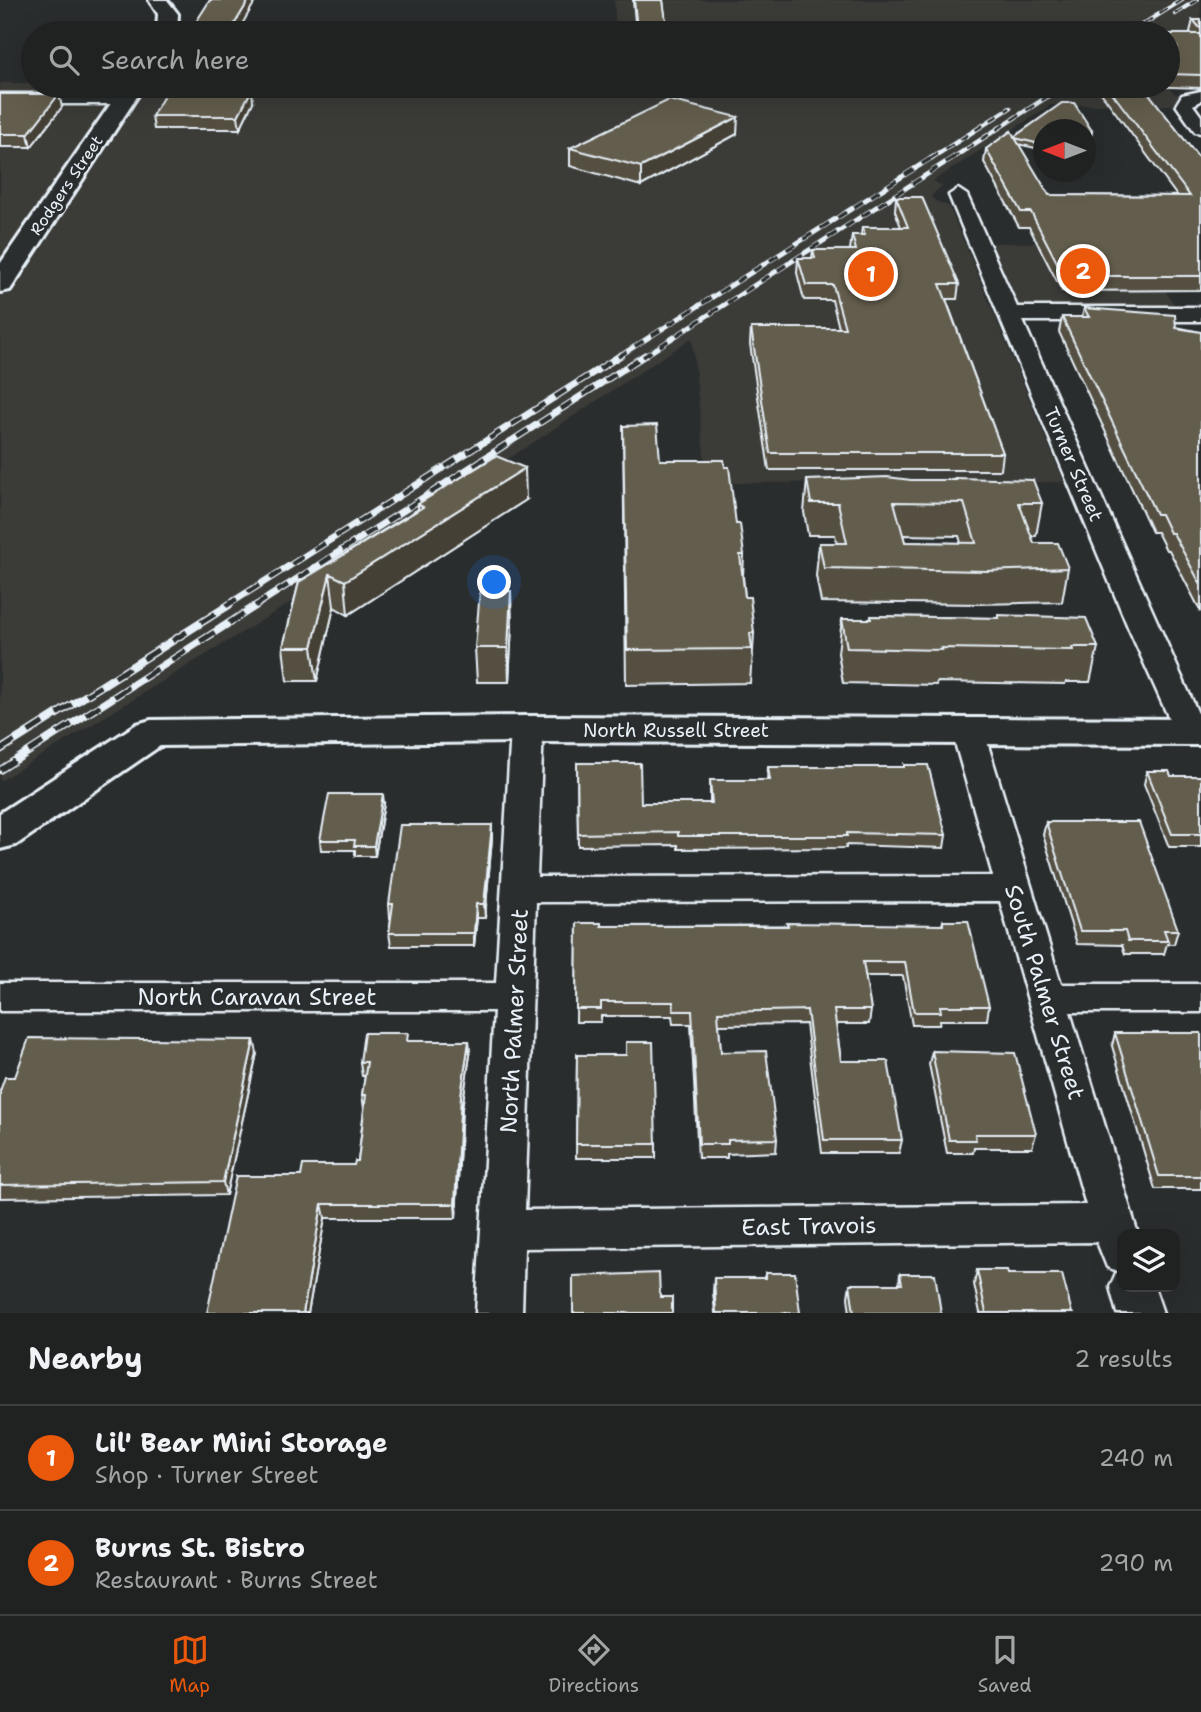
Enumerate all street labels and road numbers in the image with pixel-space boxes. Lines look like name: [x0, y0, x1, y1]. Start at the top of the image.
street label: Rodgers Street: [25, 131, 108, 239]
street label: Turner Street: [1038, 403, 1109, 525]
street label: North Russell Street: [583, 718, 769, 743]
street label: South Palmer Street: [998, 881, 1092, 1103]
street label: North Palmer Street: [493, 908, 535, 1134]
street label: North Caravan Street: [137, 982, 377, 1012]
street label: East Travois: [741, 1210, 877, 1242]

